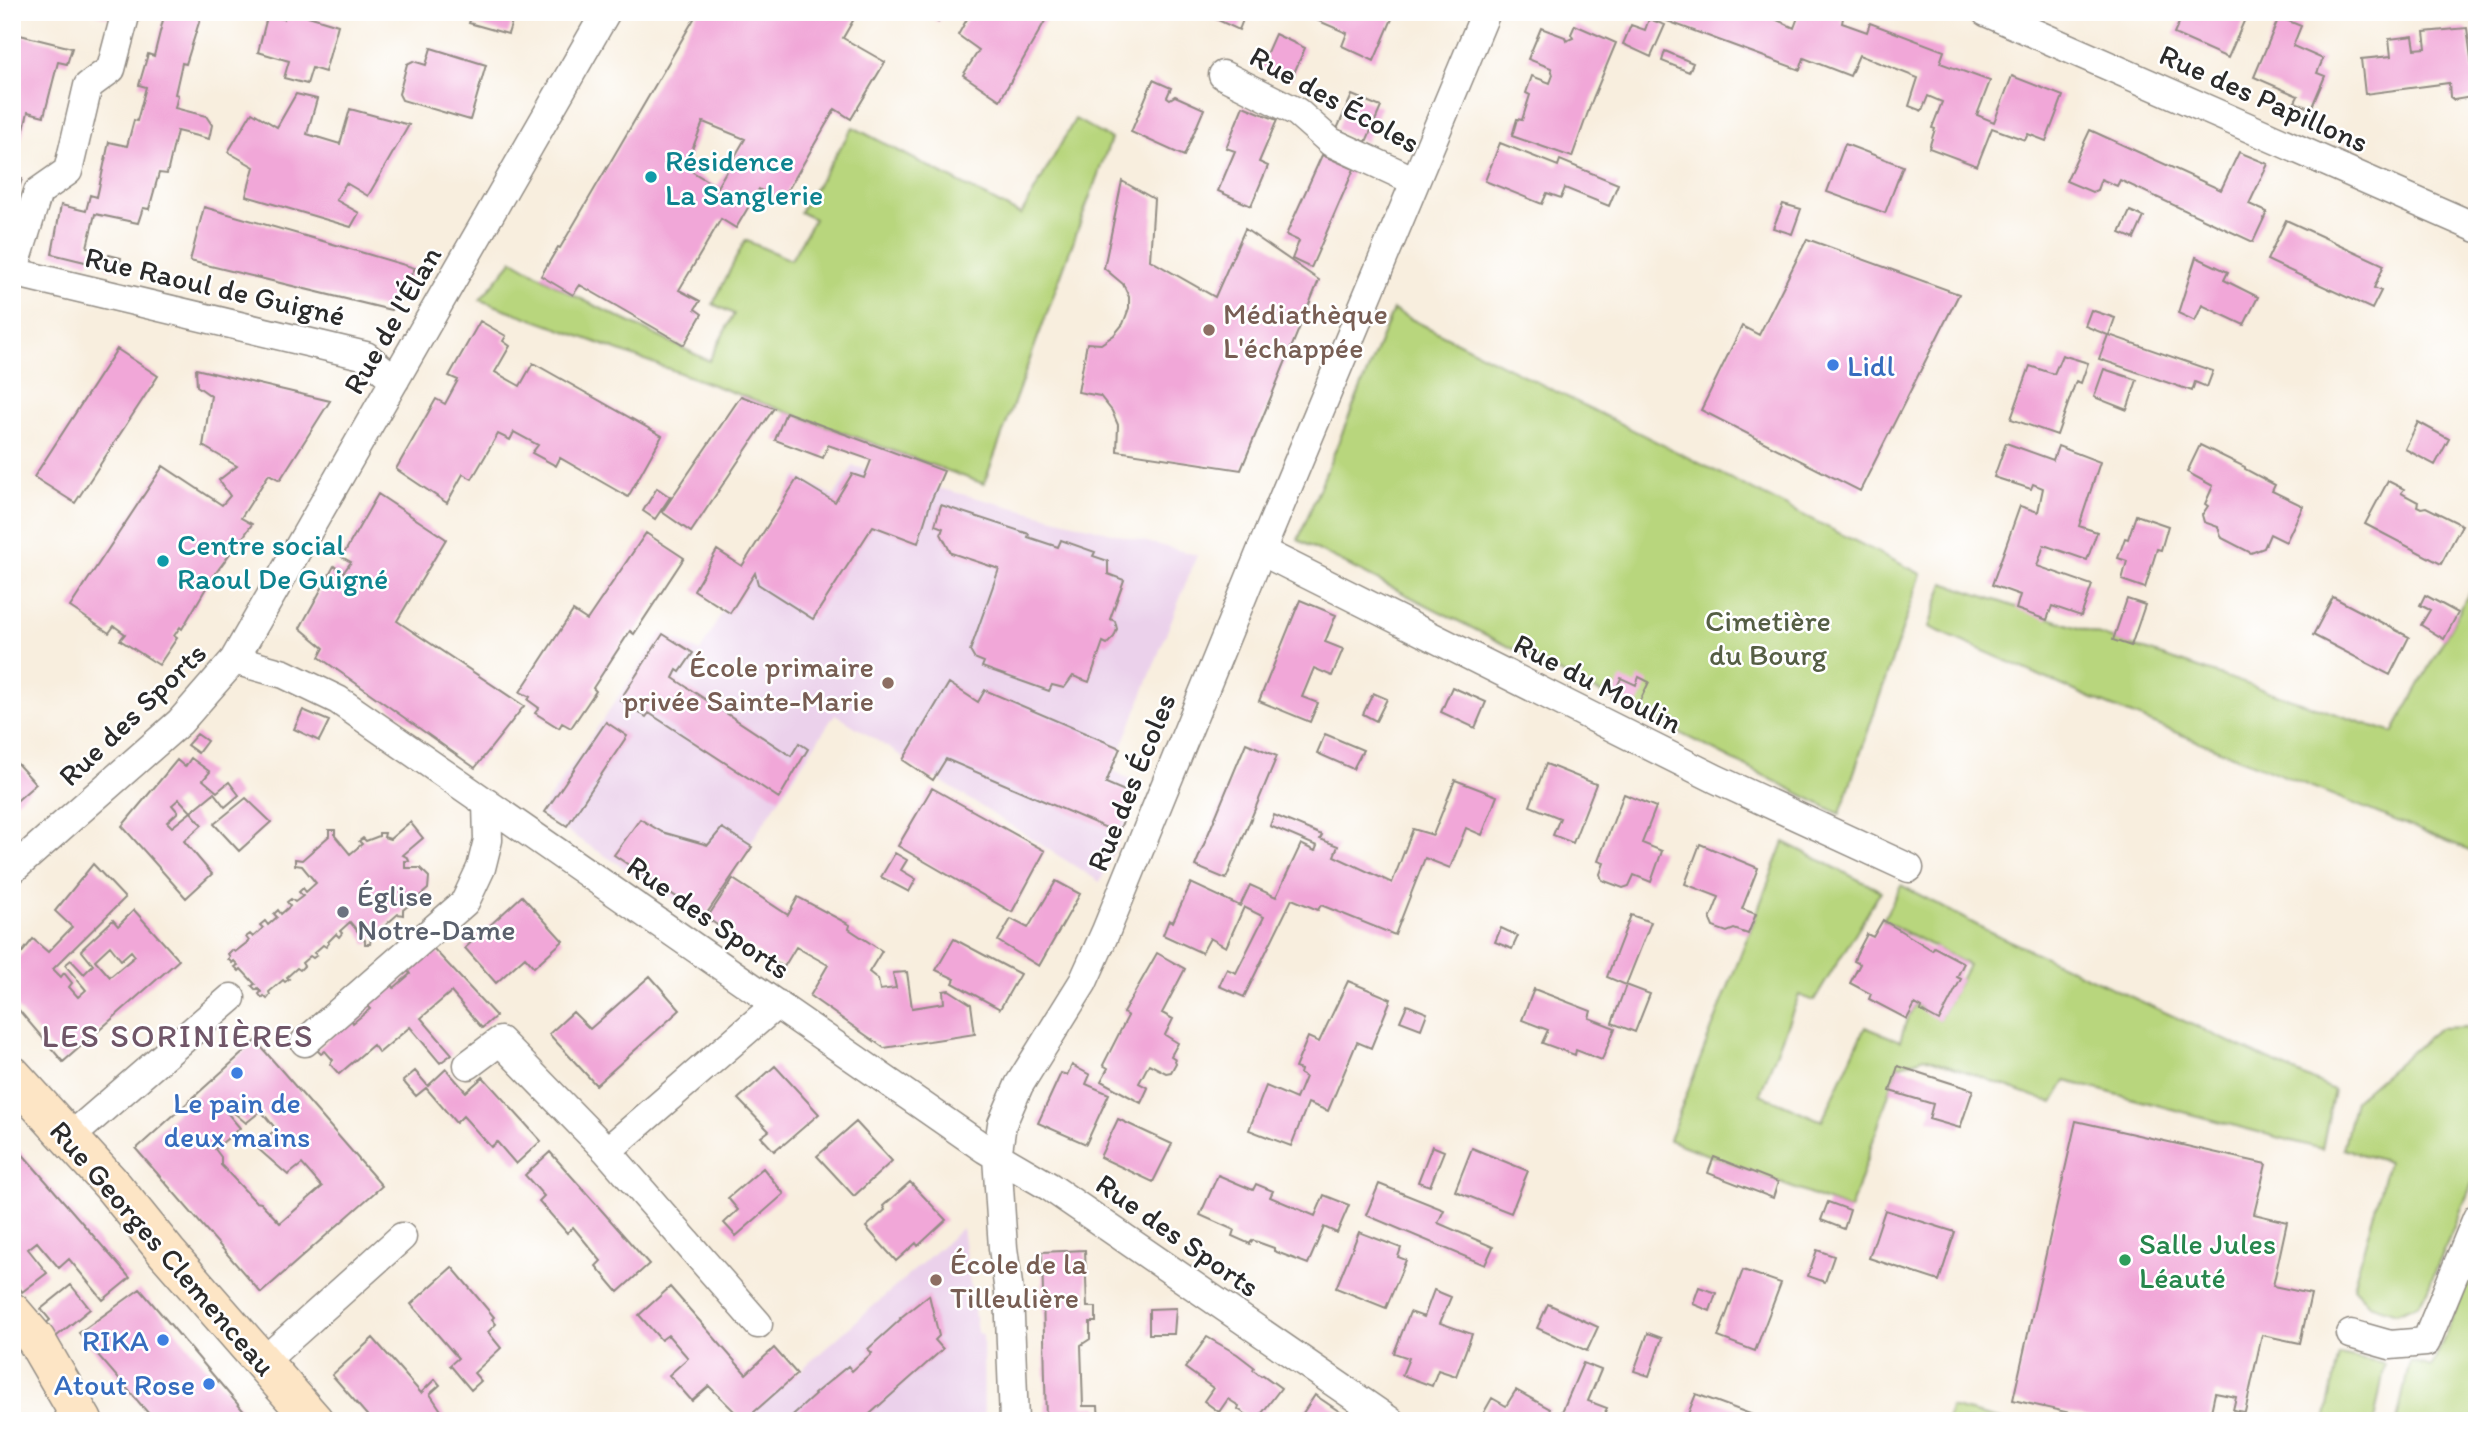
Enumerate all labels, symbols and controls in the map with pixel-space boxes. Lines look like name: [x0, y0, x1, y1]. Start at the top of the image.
street label: Rue des Papillons: [2154, 35, 2374, 161]
street label: Rue des Écoles: [1243, 37, 1427, 161]
place label: Résidence La Sanglerie: [665, 142, 823, 213]
marker: Résidence La Sanglerie: [643, 169, 659, 185]
street label: Rue Raoul de Guigné: [81, 238, 349, 334]
street label: Rue de l'Élan: [335, 239, 449, 401]
place label: Médiathèque L'échappée: [1223, 295, 1388, 366]
marker: Médiathèque L'échappée: [1201, 322, 1217, 338]
place label: Lidl: [1847, 347, 1895, 384]
marker: Lidl: [1825, 357, 1841, 373]
place label: Centre social Raoul De Guigné: [177, 526, 388, 597]
marker: Centre social Raoul De Guigné: [155, 553, 171, 569]
park label: Cimetière du Bourg: [1705, 602, 1831, 673]
street label: Rue du Moulin: [1508, 625, 1688, 741]
street label: Rue des Sports: [50, 634, 214, 794]
place label: École primaire privée Sainte-Marie: [622, 648, 874, 719]
marker: École primaire privée Sainte-Marie: [880, 675, 896, 691]
street label: Rue des Écoles: [1078, 687, 1184, 877]
street label: Rue des Sports: [620, 847, 798, 987]
place label: Église Notre-Dame: [357, 877, 515, 948]
marker: Église Notre-Dame: [335, 904, 351, 920]
district label: LES SORINIÈRES: [41, 1016, 315, 1055]
marker: Le pain de deux mains: [229, 1065, 245, 1081]
place label: Le pain de deux mains: [164, 1084, 310, 1155]
street label: Rue Georges Clemenceau: [42, 1113, 284, 1383]
street label: Rue des Sports: [1089, 1165, 1267, 1305]
place label: Salle Jules Léauté: [2139, 1225, 2276, 1296]
place label: École de la Tilleulière: [950, 1245, 1087, 1316]
marker: Salle Jules Léauté: [2117, 1252, 2133, 1268]
marker: École de la Tilleulière: [928, 1272, 944, 1288]
place label: RIKA: [82, 1322, 149, 1359]
marker: RIKA: [155, 1332, 171, 1348]
place label: Atout Rose: [54, 1366, 195, 1403]
marker: Atout Rose: [201, 1376, 217, 1392]

